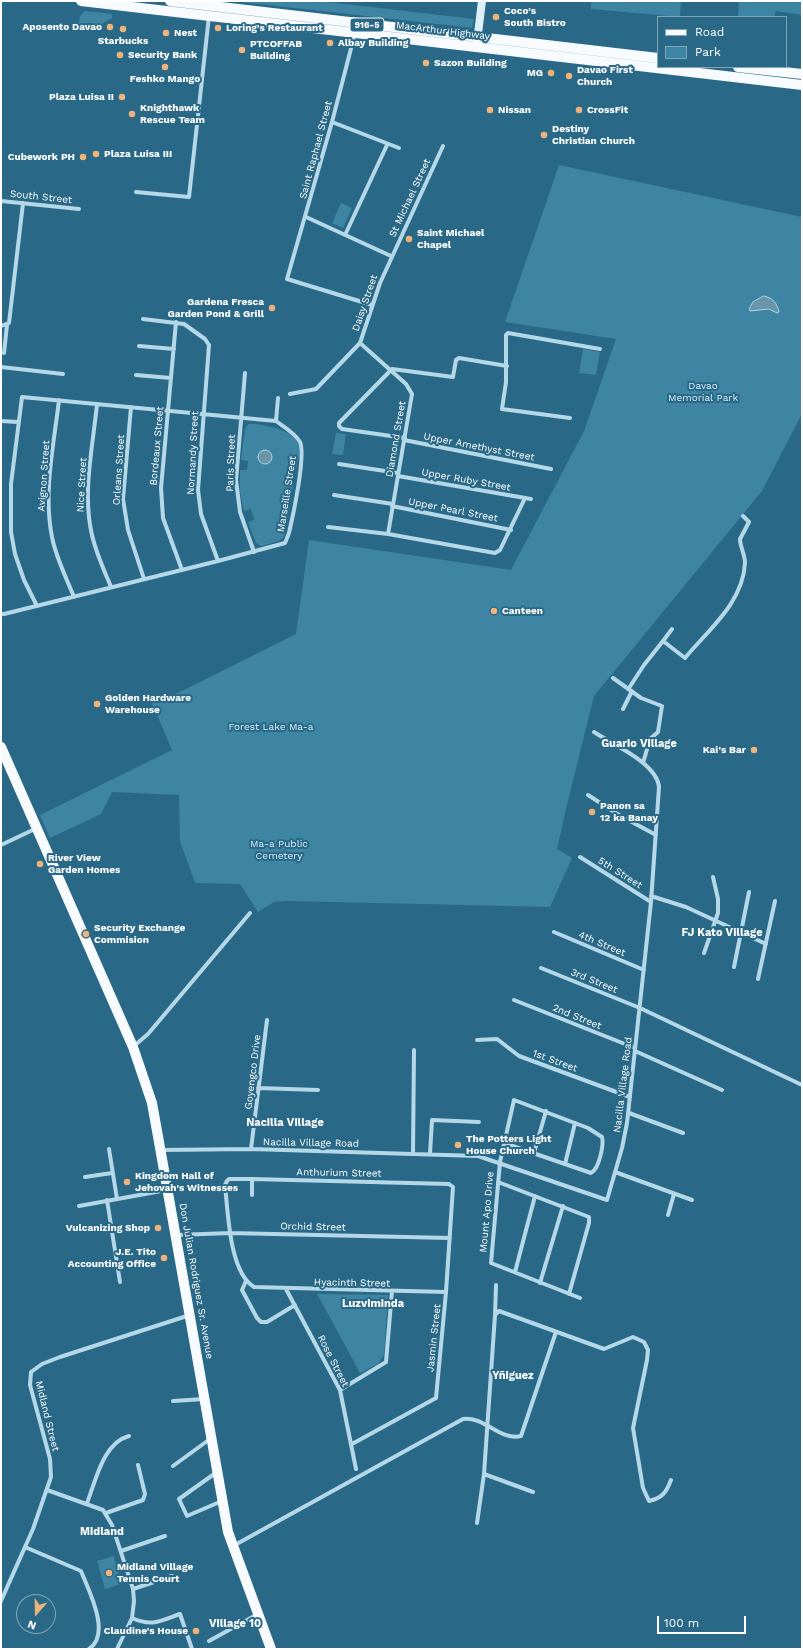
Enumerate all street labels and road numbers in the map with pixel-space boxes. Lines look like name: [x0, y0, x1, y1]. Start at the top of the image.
road number: 916-5: [350, 18, 384, 32]
street label: MacArthur Highway: [395, 19, 491, 43]
street label: Saint Raphael Street: [297, 100, 335, 200]
street label: St Michael Street: [387, 157, 433, 239]
street label: South Street: [9, 188, 73, 206]
street label: Daisy Street: [350, 273, 380, 333]
street label: Diamond Street: [383, 400, 409, 478]
street label: Bordeaux Street: [148, 406, 166, 486]
street label: Normandy Street: [185, 411, 201, 495]
street label: Upper Amethyst Street: [422, 430, 536, 464]
street label: Orleans Street: [111, 434, 127, 506]
street label: Paris Street: [224, 434, 238, 492]
street label: Avignon Street: [36, 440, 52, 512]
street label: Marseille Street: [275, 455, 299, 533]
street label: Nice Street: [75, 457, 89, 513]
street label: Upper Ruby Street: [420, 466, 512, 494]
street label: Upper Pearl Street: [407, 495, 499, 525]
street label: 5th Street: [596, 855, 644, 891]
street label: 4th Street: [577, 929, 627, 959]
street label: 3rd Street: [569, 966, 619, 996]
street label: 2nd Street: [551, 1002, 603, 1032]
street label: Goyengco Drive: [242, 1034, 264, 1110]
street label: Nacilla Village Road: [611, 1037, 635, 1133]
street label: 1st Street: [531, 1047, 579, 1075]
street label: Nacilla Village Road: [263, 1136, 359, 1150]
street label: Anthurium Street: [296, 1166, 382, 1180]
street label: Mount Apo Drive: [477, 1171, 497, 1253]
street label: Don Julian Rodriguez Sr. Avenue: [176, 1202, 216, 1360]
street label: Orchid Street: [280, 1220, 346, 1234]
street label: Hyacinth Street: [314, 1276, 390, 1290]
street label: Jasmin Street: [424, 1303, 444, 1373]
street label: Rose Street: [315, 1333, 351, 1389]
street label: Midland Street: [32, 1380, 62, 1452]

